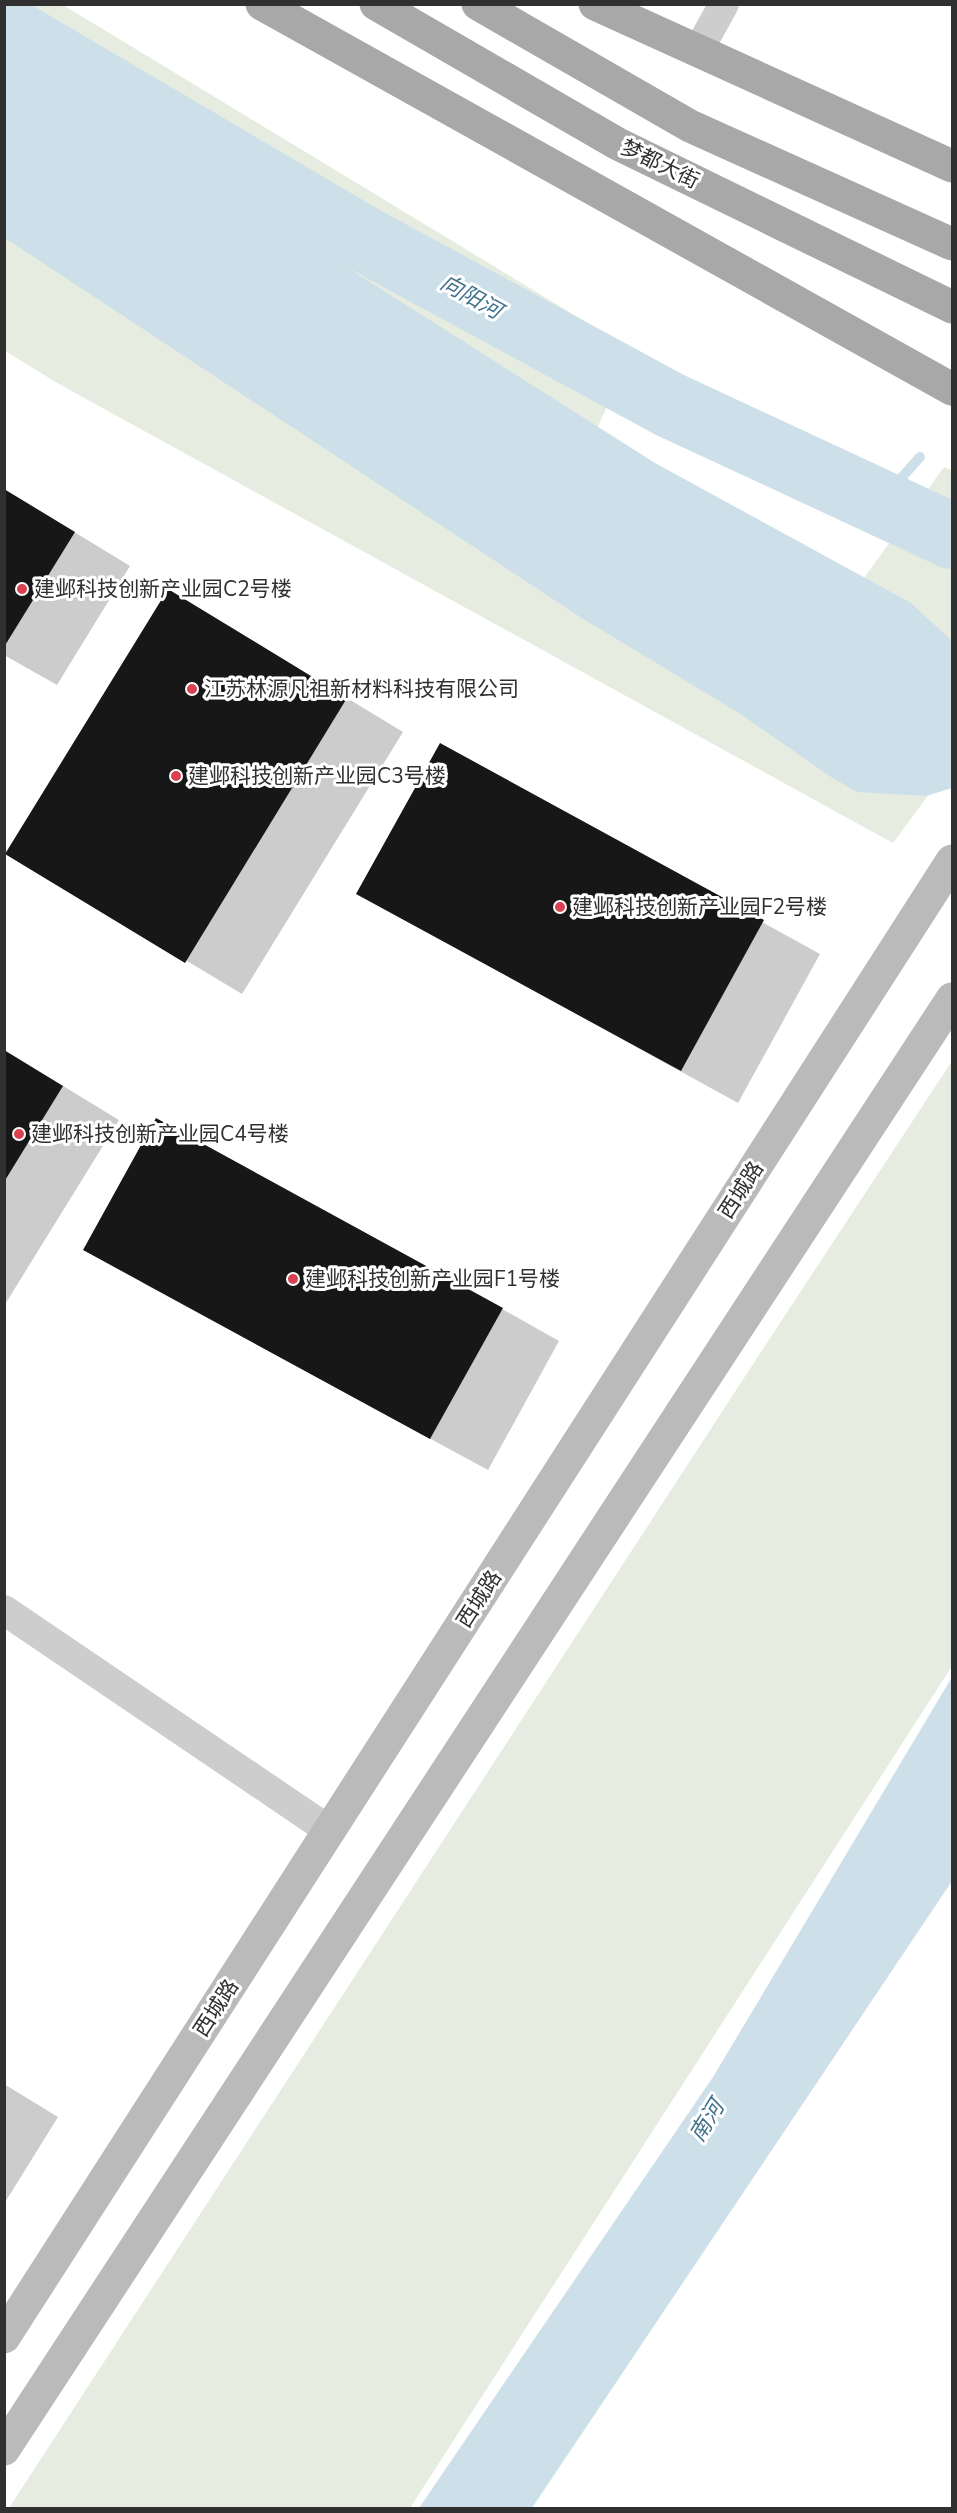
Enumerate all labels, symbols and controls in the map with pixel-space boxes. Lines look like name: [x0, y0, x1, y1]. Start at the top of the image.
street label: 梦都大街: [616, 133, 704, 195]
water label: 向阳河: [435, 268, 511, 328]
place label: 建邺科技创新产业园C2号楼: [34, 575, 292, 603]
marker: 建邺科技创新产业园C2号楼: [15, 582, 29, 596]
place label: 江苏林源凡祖新材料科技有限公司: [204, 675, 519, 703]
marker: 江苏林源凡祖新材料科技有限公司: [185, 682, 199, 696]
place label: 建邺科技创新产业园C3号楼: [188, 762, 446, 790]
marker: 建邺科技创新产业园C3号楼: [169, 769, 183, 783]
place label: 建邺科技创新产业园F2号楼: [572, 893, 827, 921]
marker: 建邺科技创新产业园F2号楼: [553, 900, 567, 914]
place label: 建邺科技创新产业园C4号楼: [31, 1120, 289, 1148]
marker: 建邺科技创新产业园C4号楼: [12, 1127, 26, 1141]
street label: 西城路: [712, 1156, 770, 1224]
place label: 建邺科技创新产业园F1号楼: [305, 1265, 560, 1293]
marker: 建邺科技创新产业园F1号楼: [286, 1272, 300, 1286]
street label: 西城路: [450, 1565, 508, 1633]
street label: 西城路: [187, 1974, 245, 2042]
water label: 南河: [683, 2091, 733, 2148]

